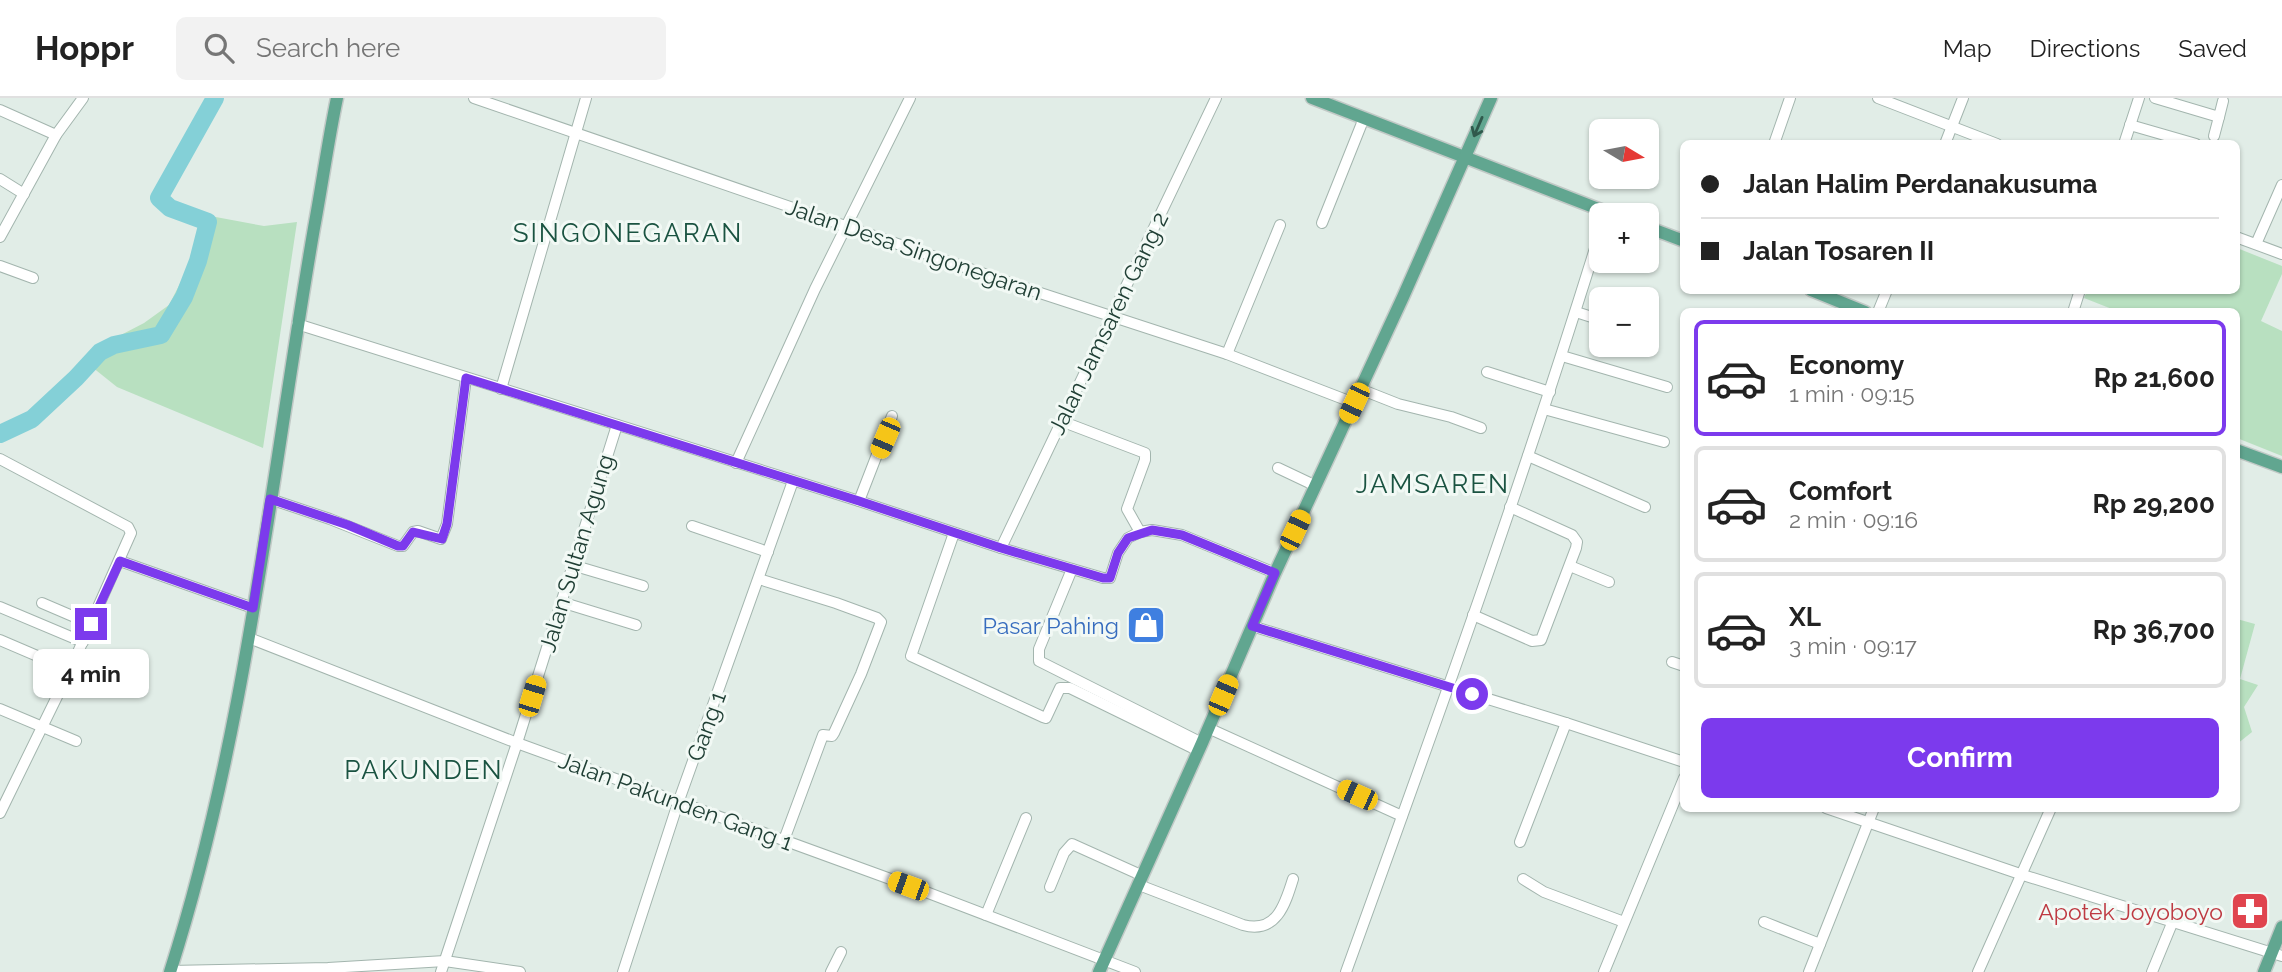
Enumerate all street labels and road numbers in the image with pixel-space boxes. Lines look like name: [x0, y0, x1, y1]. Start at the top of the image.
street label: Jalan Desa Singonegaran: [783, 192, 1045, 306]
street label: Jalan Jamsaren Gang 2: [1042, 207, 1174, 439]
street label: Jalan Sultan Agung: [533, 451, 619, 655]
street label: Gang 1: [681, 687, 731, 765]
street label: Jalan Pakunden Gang 1: [555, 746, 797, 856]

